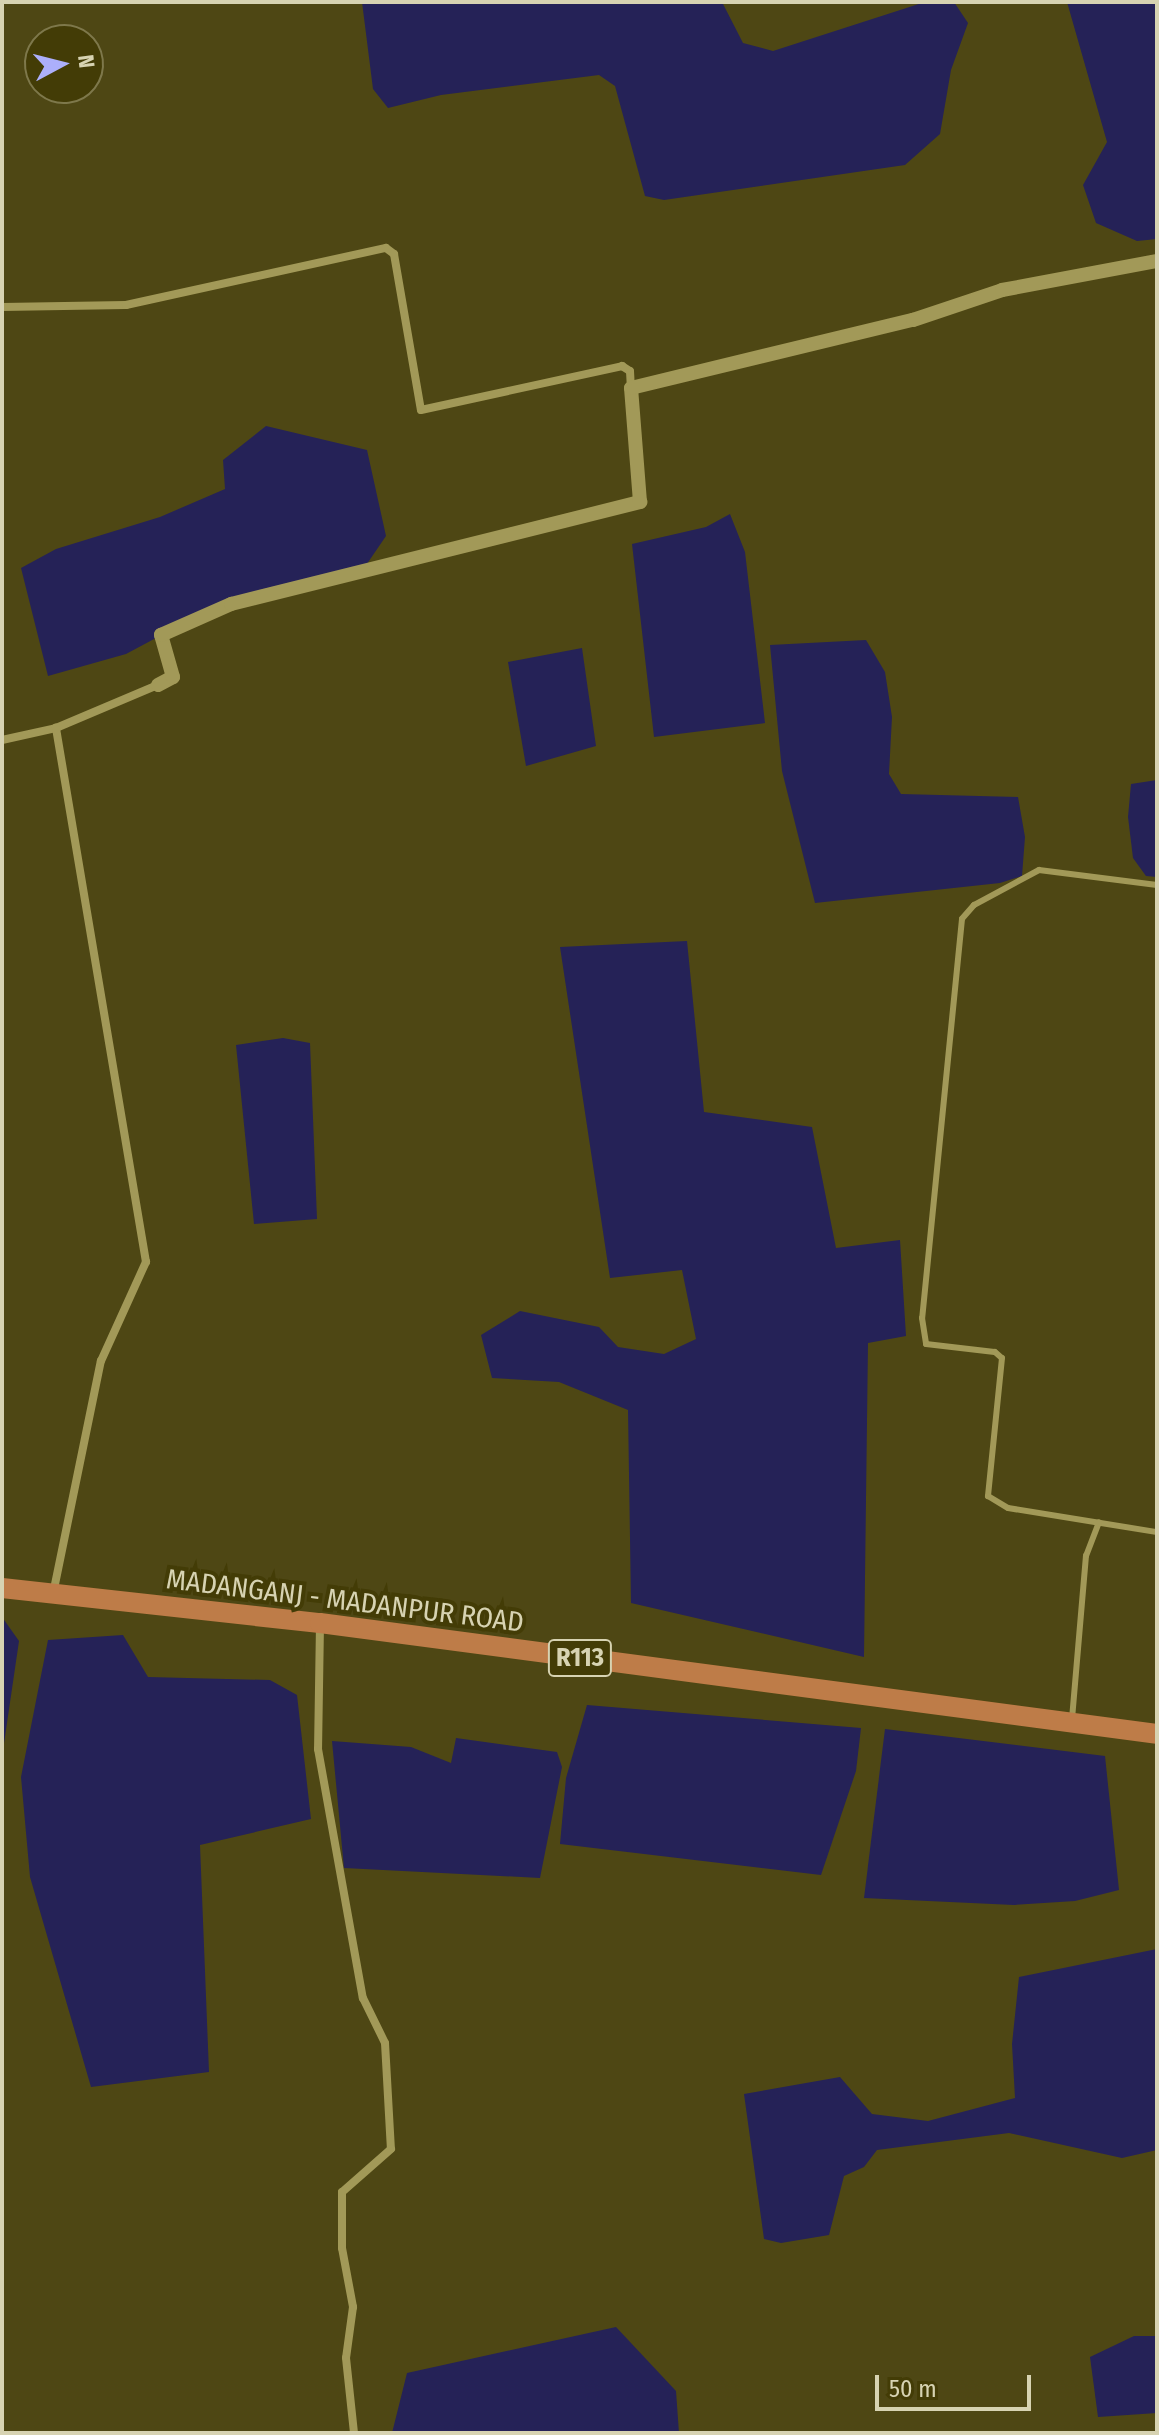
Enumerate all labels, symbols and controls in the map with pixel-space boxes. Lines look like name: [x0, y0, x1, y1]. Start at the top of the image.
north arrow: [24, 24, 104, 104]
text: N: [72, 53, 101, 69]
street label: MADANGANJ - MADANPUR ROAD: [164, 1562, 526, 1640]
road number: R113: [546, 1636, 614, 1680]
scale bar: [879, 2359, 1035, 2409]
text: 50 m: [889, 2375, 937, 2403]

